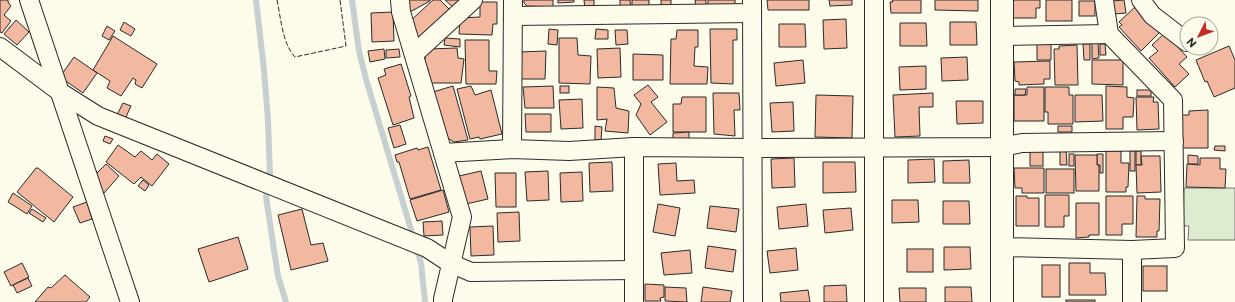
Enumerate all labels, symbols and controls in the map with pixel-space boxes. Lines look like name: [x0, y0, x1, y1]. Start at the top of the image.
north arrow: [1179, 16, 1219, 56]
text: N: [1184, 36, 1199, 50]

